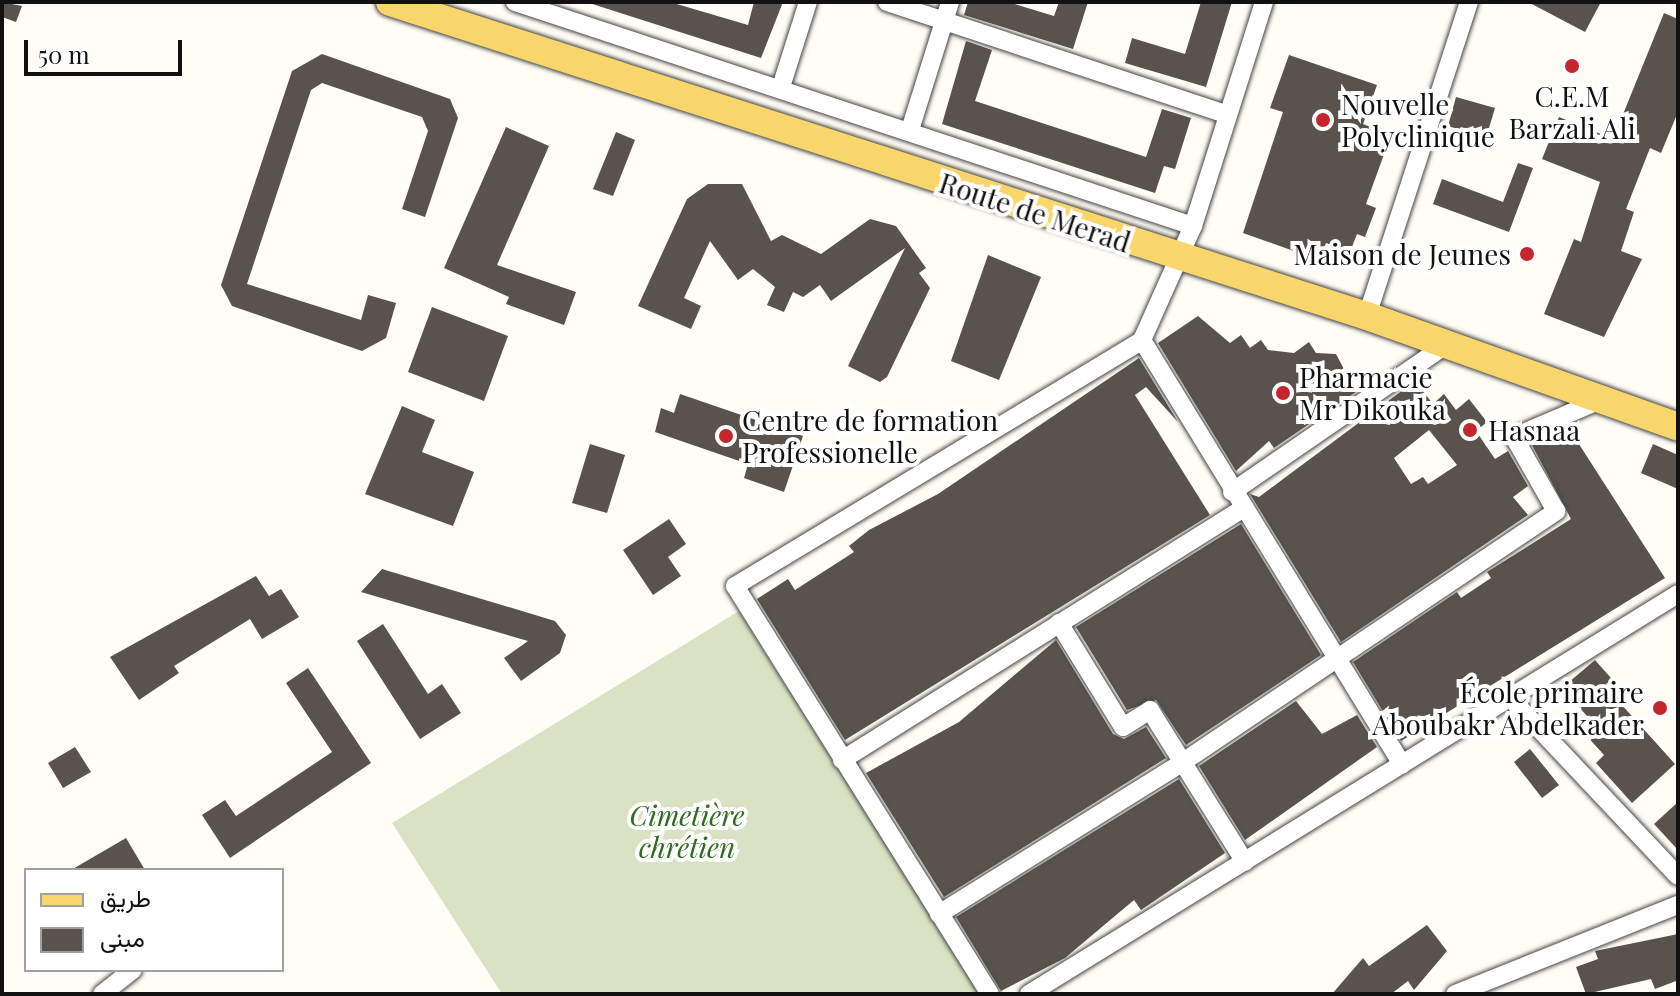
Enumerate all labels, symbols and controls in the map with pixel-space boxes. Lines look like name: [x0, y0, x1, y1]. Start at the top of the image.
scale bar: [28, 24, 186, 74]
text: 50 m: [38, 38, 90, 70]
marker: C.E.M Barzali Ali: [1563, 57, 1581, 75]
place label: C.E.M Barzali Ali: [1508, 79, 1636, 145]
place label: Nouvelle Polyclinique: [1341, 87, 1495, 153]
marker: Nouvelle Polyclinique: [1312, 109, 1334, 131]
street label: Route de Merad: [935, 165, 1135, 259]
place label: Maison de Jeunes: [1293, 237, 1511, 271]
marker: Maison de Jeunes: [1518, 245, 1536, 263]
place label: Pharmacie Mr Dikouka: [1299, 360, 1447, 426]
marker: Pharmacie Mr Dikouka: [1274, 384, 1292, 402]
place label: Centre de formation Professionelle: [742, 403, 998, 469]
place label: Hasnaa: [1488, 413, 1580, 447]
marker: Hasnaa: [1459, 419, 1481, 441]
marker: Centre de formation Professionelle: [717, 427, 735, 445]
place label: École primaire Aboubakr Abdelkader: [1371, 675, 1644, 741]
marker: École primaire Aboubakr Abdelkader: [1651, 699, 1669, 717]
park label: Cimetière chrétien: [629, 798, 745, 864]
legend: [24, 868, 284, 972]
text: طريق: [100, 881, 151, 913]
text: مبنى: [100, 921, 145, 953]

